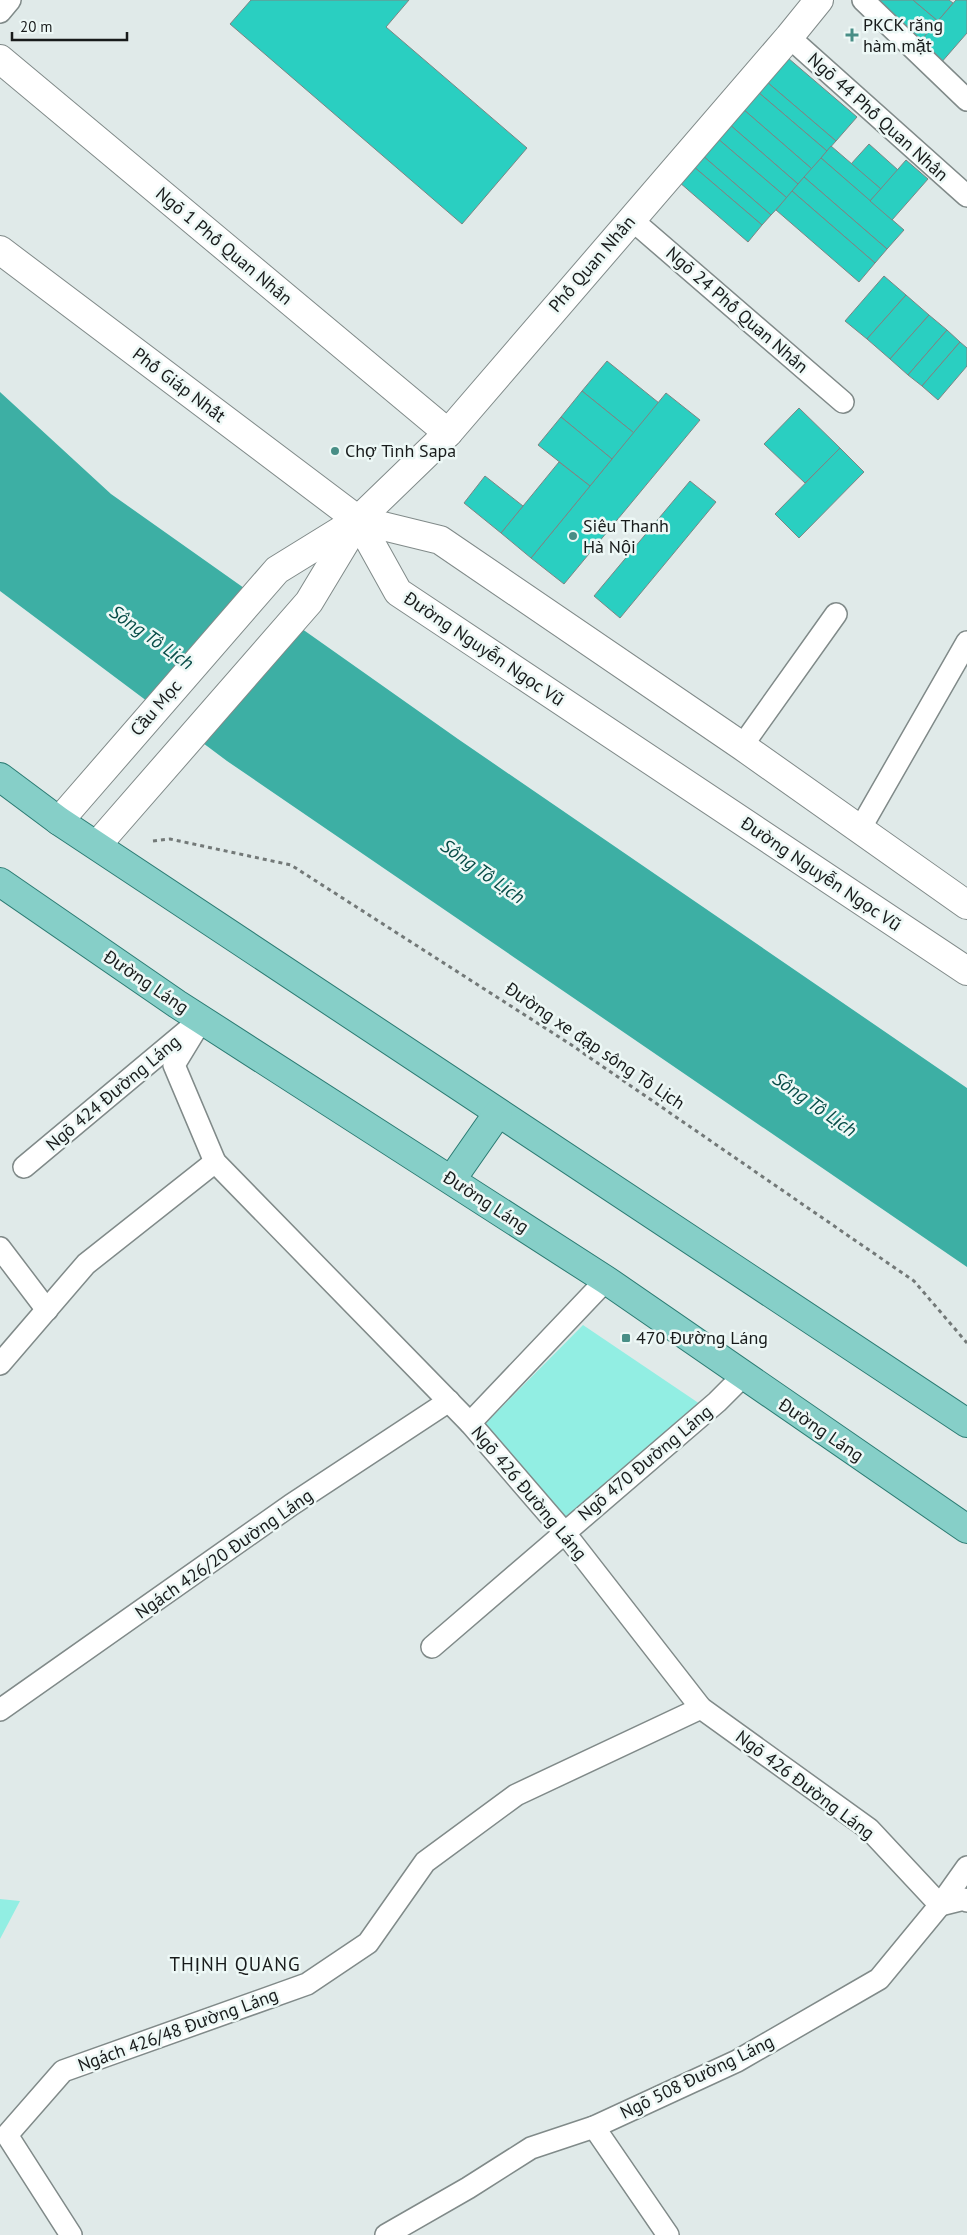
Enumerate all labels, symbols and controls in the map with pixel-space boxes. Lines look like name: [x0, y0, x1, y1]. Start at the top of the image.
scale bar: [12, 10, 128, 42]
place label: PKCK răng hàm mặt: [863, 13, 943, 57]
text: 20 m: [20, 17, 53, 36]
marker: PKCK răng hàm mặt: [845, 28, 859, 42]
street label: Ngõ 44 Phố Quan Nhân: [803, 47, 953, 186]
street label: Ngõ 1 Phố Quan Nhân: [151, 182, 297, 310]
street label: Phố Quan Nhân: [543, 211, 640, 317]
street label: Ngõ 24 Phố Quan Nhân: [661, 241, 813, 378]
street label: Phố Giáp Nhất: [128, 342, 230, 427]
place label: Chợ Tình Sapa: [345, 439, 456, 462]
marker: Chợ Tình Sapa: [329, 445, 341, 457]
place label: Siêu Thanh Hà Nội: [583, 514, 669, 558]
marker: Siêu Thanh Hà Nội: [567, 530, 579, 542]
street label: Đường Nguyễn Ngọc Vũ: [399, 586, 569, 711]
water label: Sông Tô Lịch: [105, 599, 199, 675]
street label: Cầu Mọc: [125, 675, 186, 741]
street label: Đường Nguyễn Ngọc Vũ: [736, 811, 906, 936]
water label: Sông Tô Lịch: [436, 833, 530, 909]
street label: Đường Láng: [98, 944, 193, 1018]
street label: Đường xe đạp sông Tô Lịch: [500, 976, 690, 1114]
street label: Ngõ 424 Đường Láng: [41, 1030, 185, 1155]
water label: Sông Tô Lịch: [768, 1066, 862, 1142]
street label: Đường Láng: [438, 1165, 534, 1238]
place label: 470 Đường Láng: [636, 1326, 768, 1349]
marker: 470 Đường Láng: [620, 1332, 632, 1344]
street label: Đường Láng: [773, 1392, 868, 1466]
street label: Ngõ 470 Đường Láng: [573, 1400, 717, 1525]
street label: Ngõ 426 Đường Láng: [467, 1421, 592, 1565]
street label: Ngách 426/20 Đường Láng: [131, 1484, 317, 1624]
street label: Ngõ 426 Đường Láng: [731, 1725, 879, 1844]
district label: THỊNH QUANG: [169, 1952, 301, 1976]
street label: Ngách 426/48 Đường Láng: [75, 1983, 281, 2076]
street label: Ngõ 508 Đường Láng: [616, 2029, 777, 2124]

